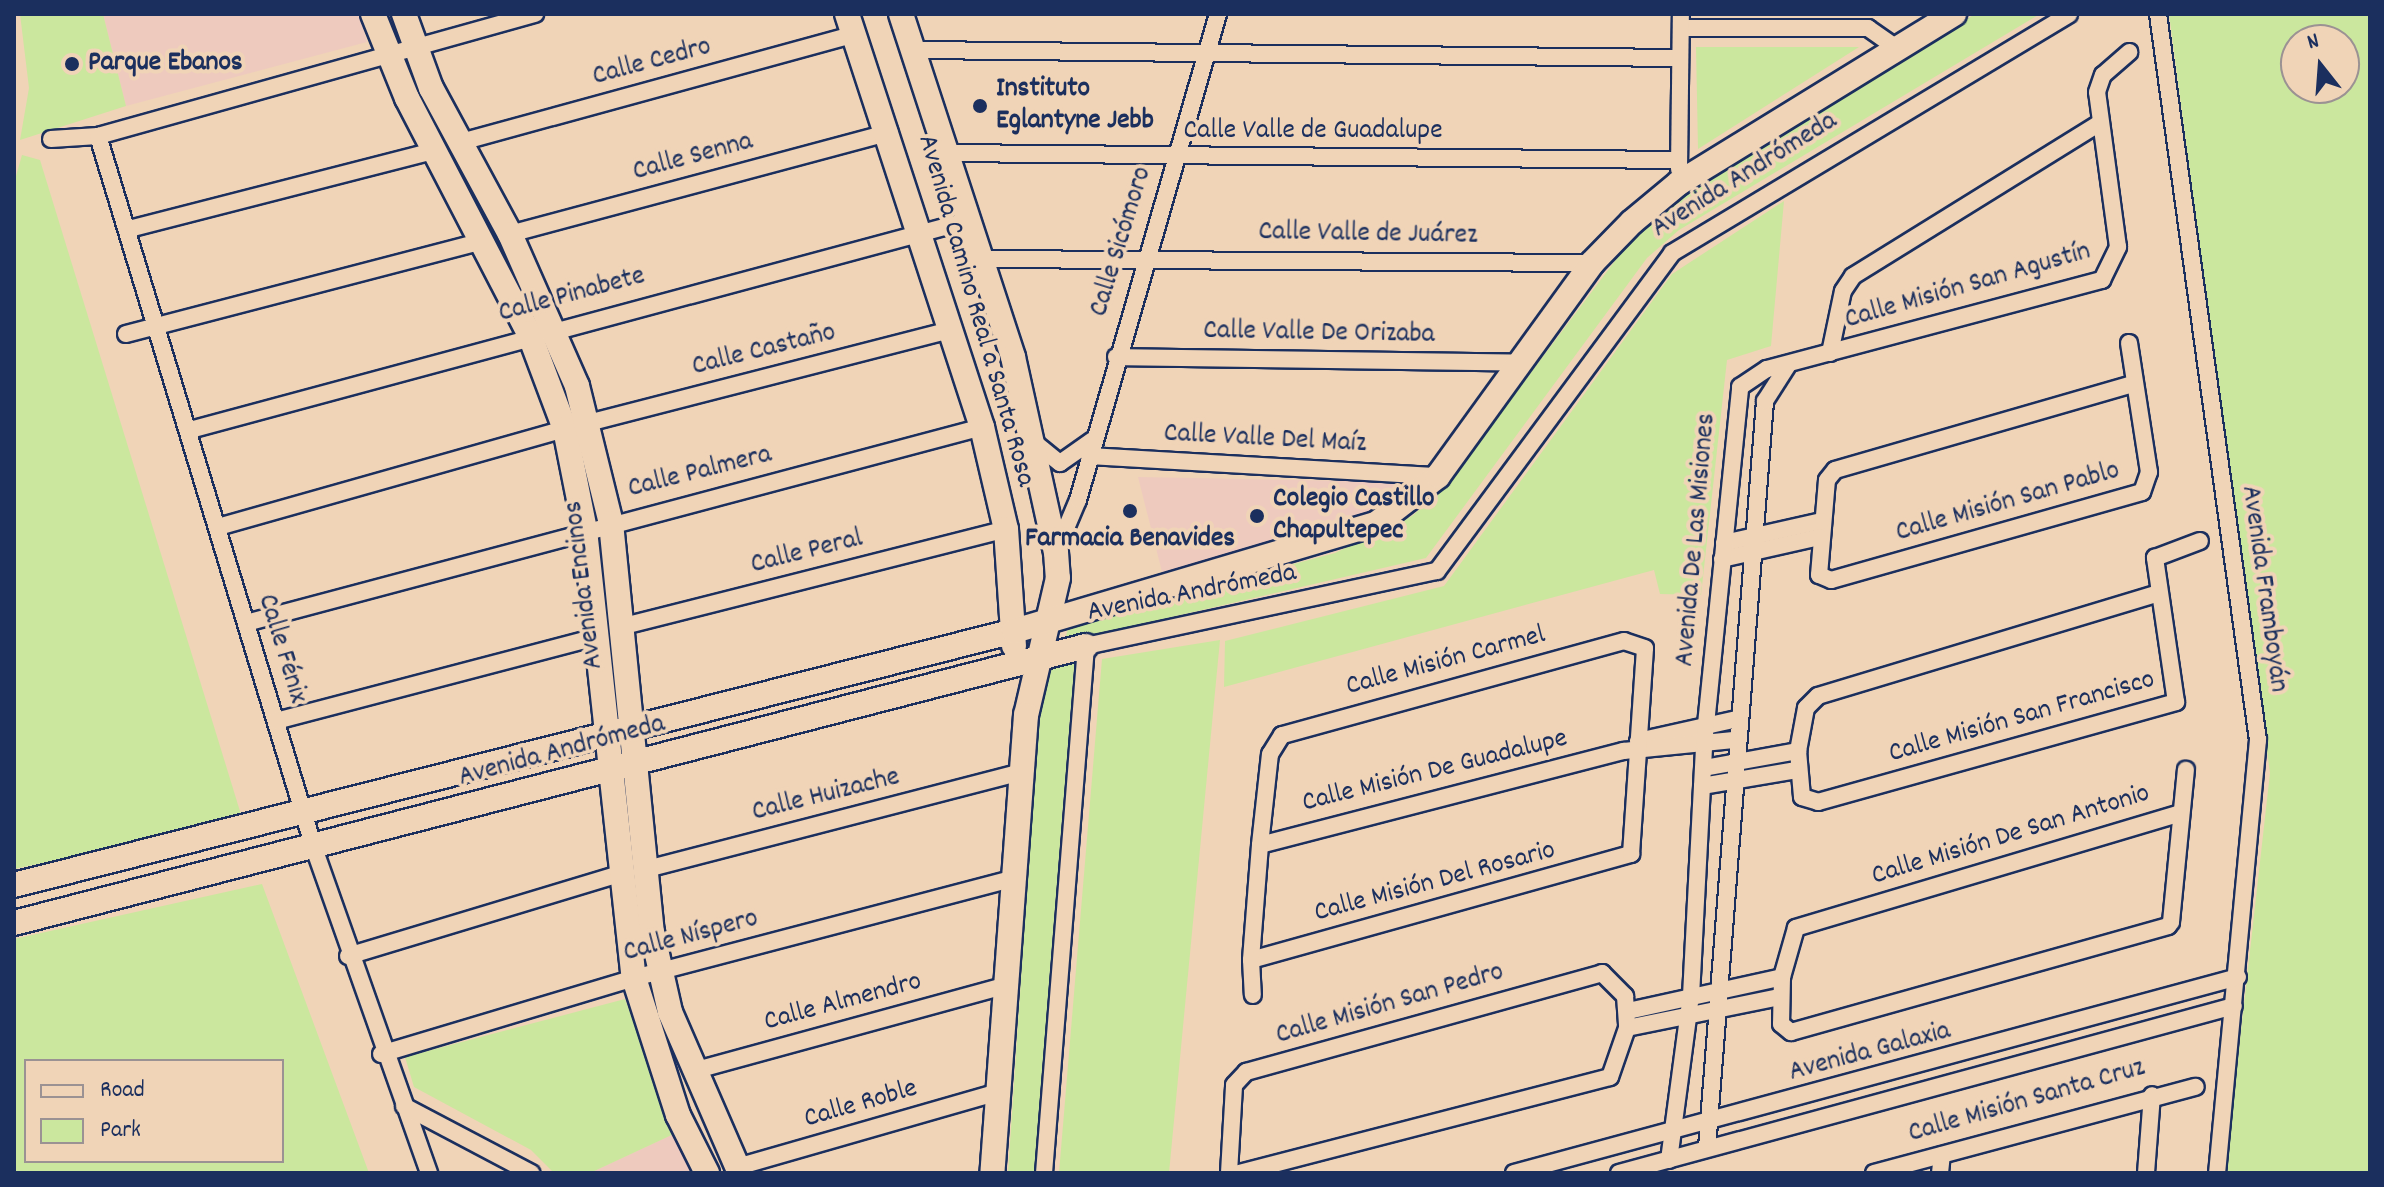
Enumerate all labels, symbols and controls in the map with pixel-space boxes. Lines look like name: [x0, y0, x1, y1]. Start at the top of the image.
north arrow: [2280, 24, 2360, 104]
text: N: [2304, 26, 2323, 59]
street label: Calle Cedro: [589, 31, 715, 95]
place label: Parque Ebanos: [88, 47, 243, 81]
marker: Parque Ebanos: [63, 55, 81, 73]
place label: Instituto Eglantyne Jebb: [996, 73, 1154, 139]
marker: Instituto Eglantyne Jebb: [971, 97, 989, 115]
street label: Avenida Andrómeda: [1646, 106, 1844, 246]
street label: Calle Valle de Guadalupe: [1183, 115, 1443, 149]
street label: Calle Senna: [629, 126, 757, 190]
street label: Avenida Camino Real a Santa Rosa: [909, 131, 1041, 491]
street label: Calle Sicómoro: [1083, 163, 1161, 321]
street label: Calle Valle de Juárez: [1258, 216, 1478, 254]
street label: Calle Misión San Agustín: [1841, 236, 2095, 338]
street label: Calle Pinabete: [495, 260, 649, 332]
street label: Calle Valle De Orizaba: [1203, 315, 1435, 353]
street label: Calle Castaño: [689, 317, 839, 385]
street label: Avenida De Las Misiones: [1669, 412, 1725, 668]
street label: Calle Valle Del Maíz: [1163, 418, 1367, 462]
street label: Calle Palmera: [625, 439, 775, 507]
street label: Calle Misión San Pablo: [1892, 455, 2124, 551]
place label: Colegio Castillo Chapultepec: [1273, 483, 1435, 549]
street label: Avenida Framboyán: [2232, 484, 2294, 694]
street label: Avenida Encinos: [558, 499, 612, 671]
marker: Farmacia Benavides: [1121, 502, 1139, 520]
marker: Colegio Castillo Chapultepec: [1248, 507, 1266, 525]
street label: Calle Peral: [748, 523, 866, 583]
place label: Farmacia Benavides: [1025, 523, 1235, 557]
street label: Avenida Andrómeda: [1085, 557, 1299, 631]
street label: Calle Fénix: [249, 591, 313, 707]
street label: Calle Misión Carmel: [1343, 619, 1549, 705]
street label: Calle Misión San Francisco: [1885, 664, 2159, 772]
street label: Avenida Andrómeda: [455, 708, 669, 796]
street label: Calle Misión De Guadalupe: [1299, 723, 1571, 821]
street label: Calle Huizache: [749, 761, 903, 831]
street label: Calle Misión De San Antonio: [1868, 778, 2154, 894]
street label: Calle Misión Del Rosario: [1311, 835, 1559, 931]
street label: Calle Níspero: [620, 903, 762, 971]
street label: Calle Misión San Pedro: [1272, 956, 1508, 1054]
street label: Calle Almendro: [761, 966, 925, 1040]
street label: Avenida Galaxia: [1786, 1015, 1954, 1091]
street label: Calle Misión Santa Cruz: [1905, 1052, 2149, 1152]
legend: [24, 1059, 284, 1163]
street label: Calle Roble: [801, 1073, 921, 1137]
text: Road: [100, 1074, 145, 1108]
text: Park: [100, 1114, 141, 1148]

